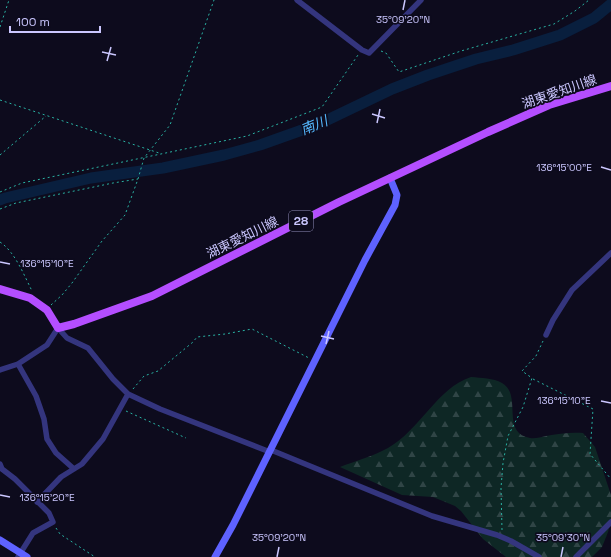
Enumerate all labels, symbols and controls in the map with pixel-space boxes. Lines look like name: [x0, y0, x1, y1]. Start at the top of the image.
scale bar: [10, 8, 100, 34]
text: 35°09'20"N: [376, 13, 430, 26]
text: 100 m: [16, 14, 50, 30]
street label: 湖東愛知川線: [520, 71, 599, 112]
water label: 南川: [298, 111, 332, 139]
text: 136°15'00"E: [536, 161, 592, 174]
road number: 28: [289, 211, 313, 231]
street label: 湖東愛知川線: [203, 213, 281, 262]
text: 136°15'10"E: [20, 257, 74, 270]
text: 136°15'10"E: [537, 394, 591, 407]
text: 136°15'20"E: [19, 491, 75, 504]
text: 35°09'20"N: [252, 531, 306, 544]
text: 35°09'30"N: [536, 531, 590, 544]

